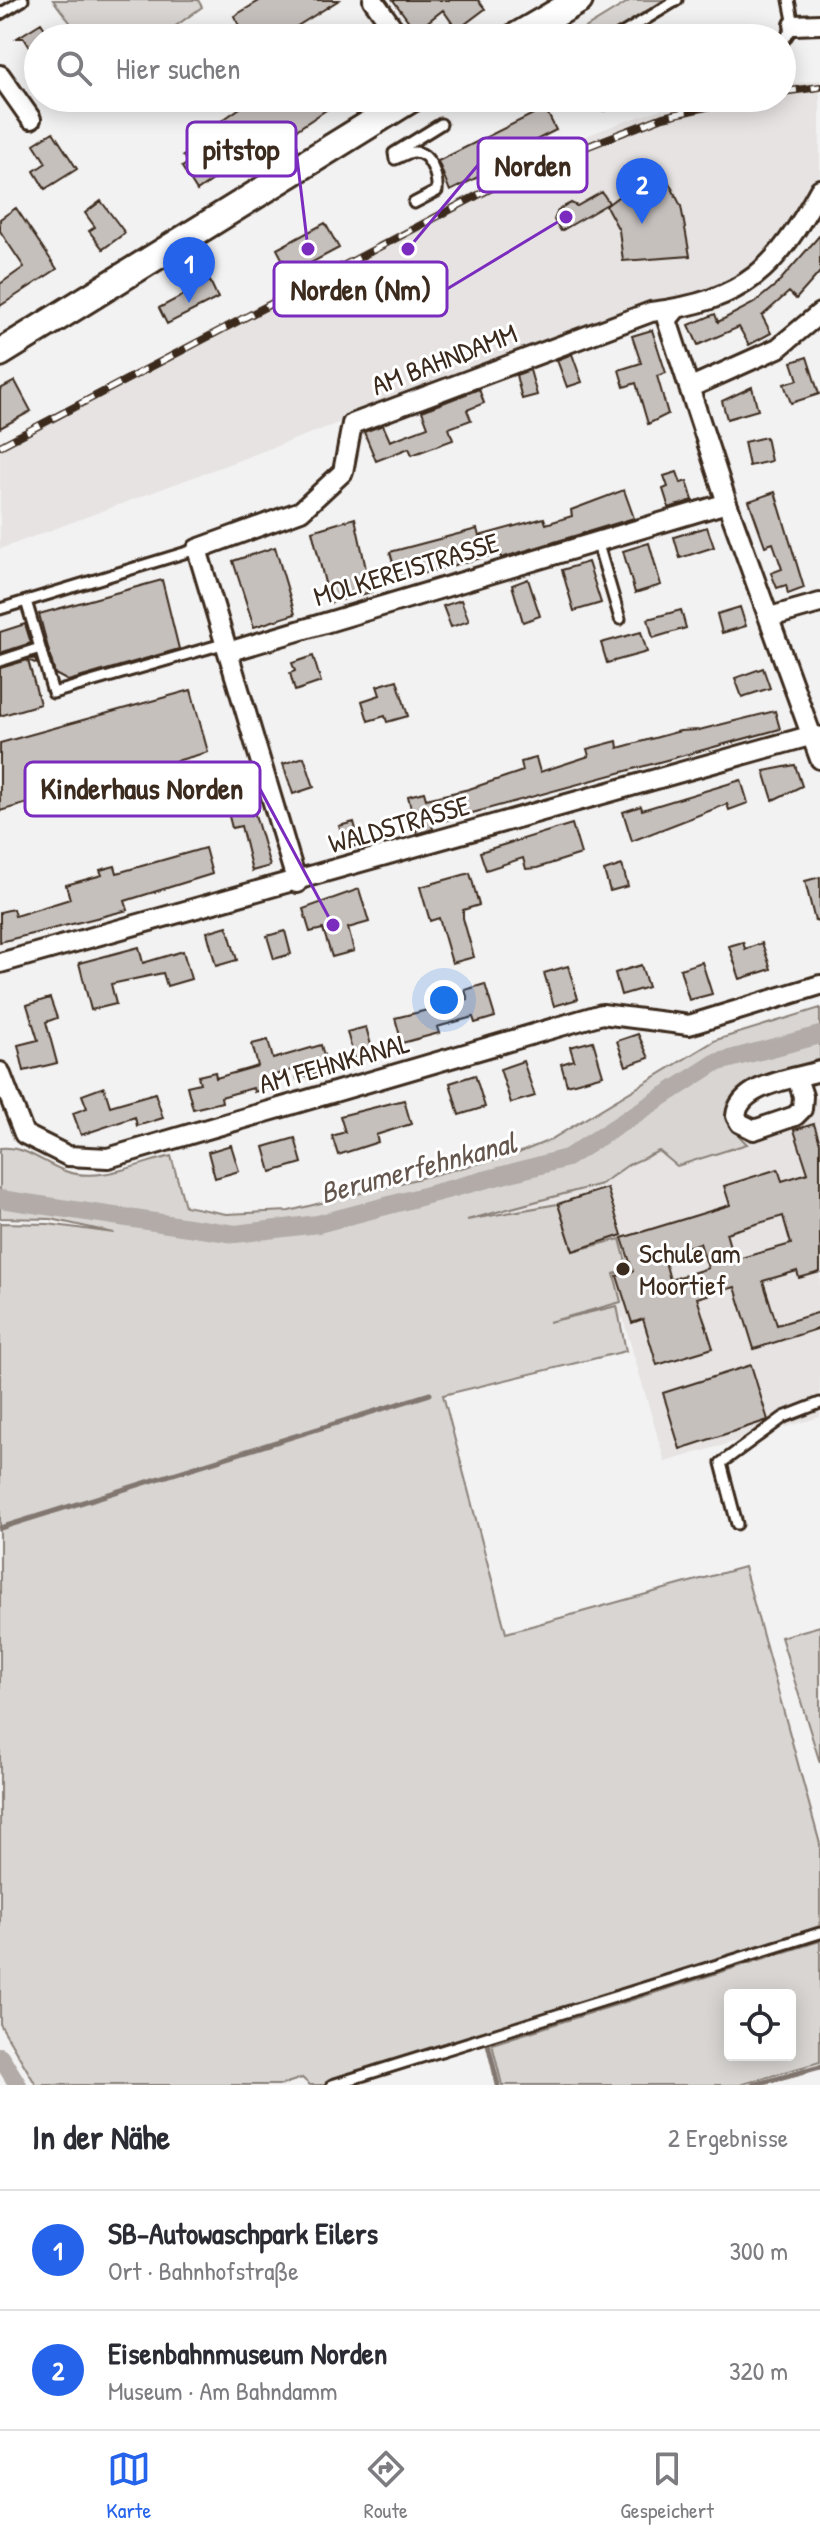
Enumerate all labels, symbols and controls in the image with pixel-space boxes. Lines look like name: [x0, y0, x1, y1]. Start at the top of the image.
search box: [24, 24, 796, 112]
icon: search: [52, 46, 96, 90]
text: Hier suchen: [116, 48, 240, 88]
callout: pitstop: [187, 122, 296, 176]
text: pitstop: [203, 129, 279, 170]
callout: Norden: [478, 138, 587, 192]
text: Norden: [495, 145, 571, 185]
pin: 2: [616, 158, 668, 224]
pin: 1: [163, 237, 215, 303]
callout: Norden (Nm): [274, 262, 447, 316]
text: Norden (Nm): [291, 269, 432, 309]
street label: AM BAHNDAMM: [366, 314, 522, 404]
street label: MOLKEREISTRASSE: [309, 523, 503, 615]
callout: Kinderhaus Norden: [25, 762, 260, 816]
text: Kinderhaus Norden: [41, 768, 243, 808]
street label: WALDSTRASSE: [324, 786, 474, 862]
your location: [424, 980, 464, 1020]
street label: AM FEHNKANAL: [254, 1023, 414, 1103]
water label: Berumerfehnkanal: [315, 1121, 522, 1212]
place label: Schule am Moortief: [639, 1234, 741, 1304]
marker: Schule am Moortief: [614, 1260, 632, 1278]
map controls: [724, 1989, 796, 2061]
button: locate: [724, 1989, 796, 2061]
text: In der Nähe: [32, 2114, 170, 2160]
text: 2 Ergebnisse: [668, 2120, 788, 2155]
text: SB-Autowaschpark Eilers: [108, 2213, 378, 2253]
text: 1: [53, 2233, 63, 2268]
text: 300 m: [729, 2233, 788, 2268]
text: Ort · Bahnhofstraße: [108, 2253, 299, 2288]
text: Eisenbahnmuseum Norden: [108, 2333, 387, 2373]
text: 2: [52, 2353, 64, 2388]
text: 320 m: [729, 2353, 788, 2388]
text: Museum · Am Bahndamm: [108, 2373, 338, 2408]
tab: Karte: [106, 2447, 151, 2525]
tab: Route: [364, 2447, 408, 2525]
tab: Gespeichert: [620, 2447, 714, 2525]

